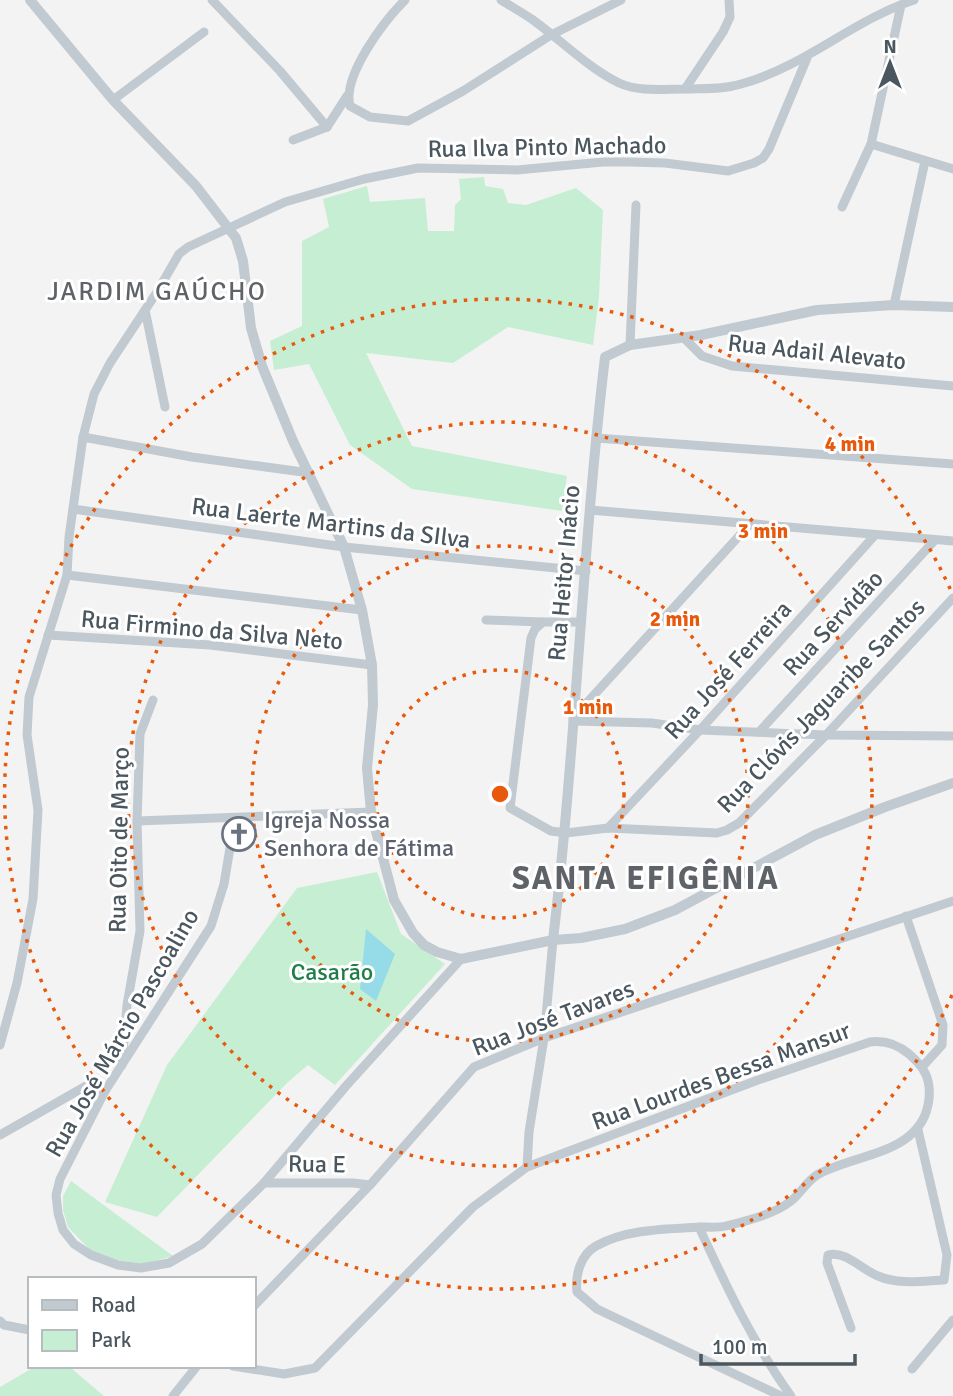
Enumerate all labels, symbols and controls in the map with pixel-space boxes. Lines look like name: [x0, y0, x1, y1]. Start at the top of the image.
north arrow: [855, 28, 925, 98]
text: N: [883, 35, 897, 59]
street label: Rua Ilva Pinto Machado: [427, 130, 667, 164]
district label: JARDIM GAÚCHO: [47, 276, 267, 308]
street label: Rua Adail Alevato: [726, 328, 908, 376]
text: 4 min: [825, 431, 875, 457]
street label: Rua Heitor Inácio: [541, 484, 587, 662]
street label: Rua Laerte Martins da SIlva: [190, 491, 472, 555]
text: 3 min: [738, 518, 788, 544]
street label: Rua Servidão: [776, 564, 890, 682]
street label: Rua Clóvis Jaguaribe Santos: [711, 593, 931, 819]
street label: Rua José Ferreira: [658, 595, 798, 745]
street label: Rua Firmino da Silva Neto: [80, 604, 344, 656]
text: 2 min: [650, 606, 700, 632]
text: 1 min: [563, 694, 613, 720]
street label: Rua Oito de Março: [102, 747, 136, 933]
centre of rings: [488, 782, 512, 806]
place label: Igreja Nossa Senhora de Fátima: [264, 805, 454, 863]
church icon: Igreja Nossa Senhora de Fátima: [220, 815, 258, 853]
district label: SANTA EFIGÊNIA: [512, 858, 780, 898]
street label: Rua José Márcio Pascoalino: [39, 903, 205, 1163]
park label: Casarão: [291, 957, 373, 987]
street label: Rua José Tavares: [468, 973, 638, 1063]
street label: Rua Lourdes Bessa Mansur: [588, 1015, 855, 1137]
street label: Rua E: [288, 1148, 346, 1180]
legend: [28, 1277, 256, 1368]
text: Road: [91, 1292, 136, 1318]
scale bar: [701, 1322, 855, 1366]
text: Park: [91, 1327, 132, 1353]
text: 100 m: [712, 1334, 767, 1360]

